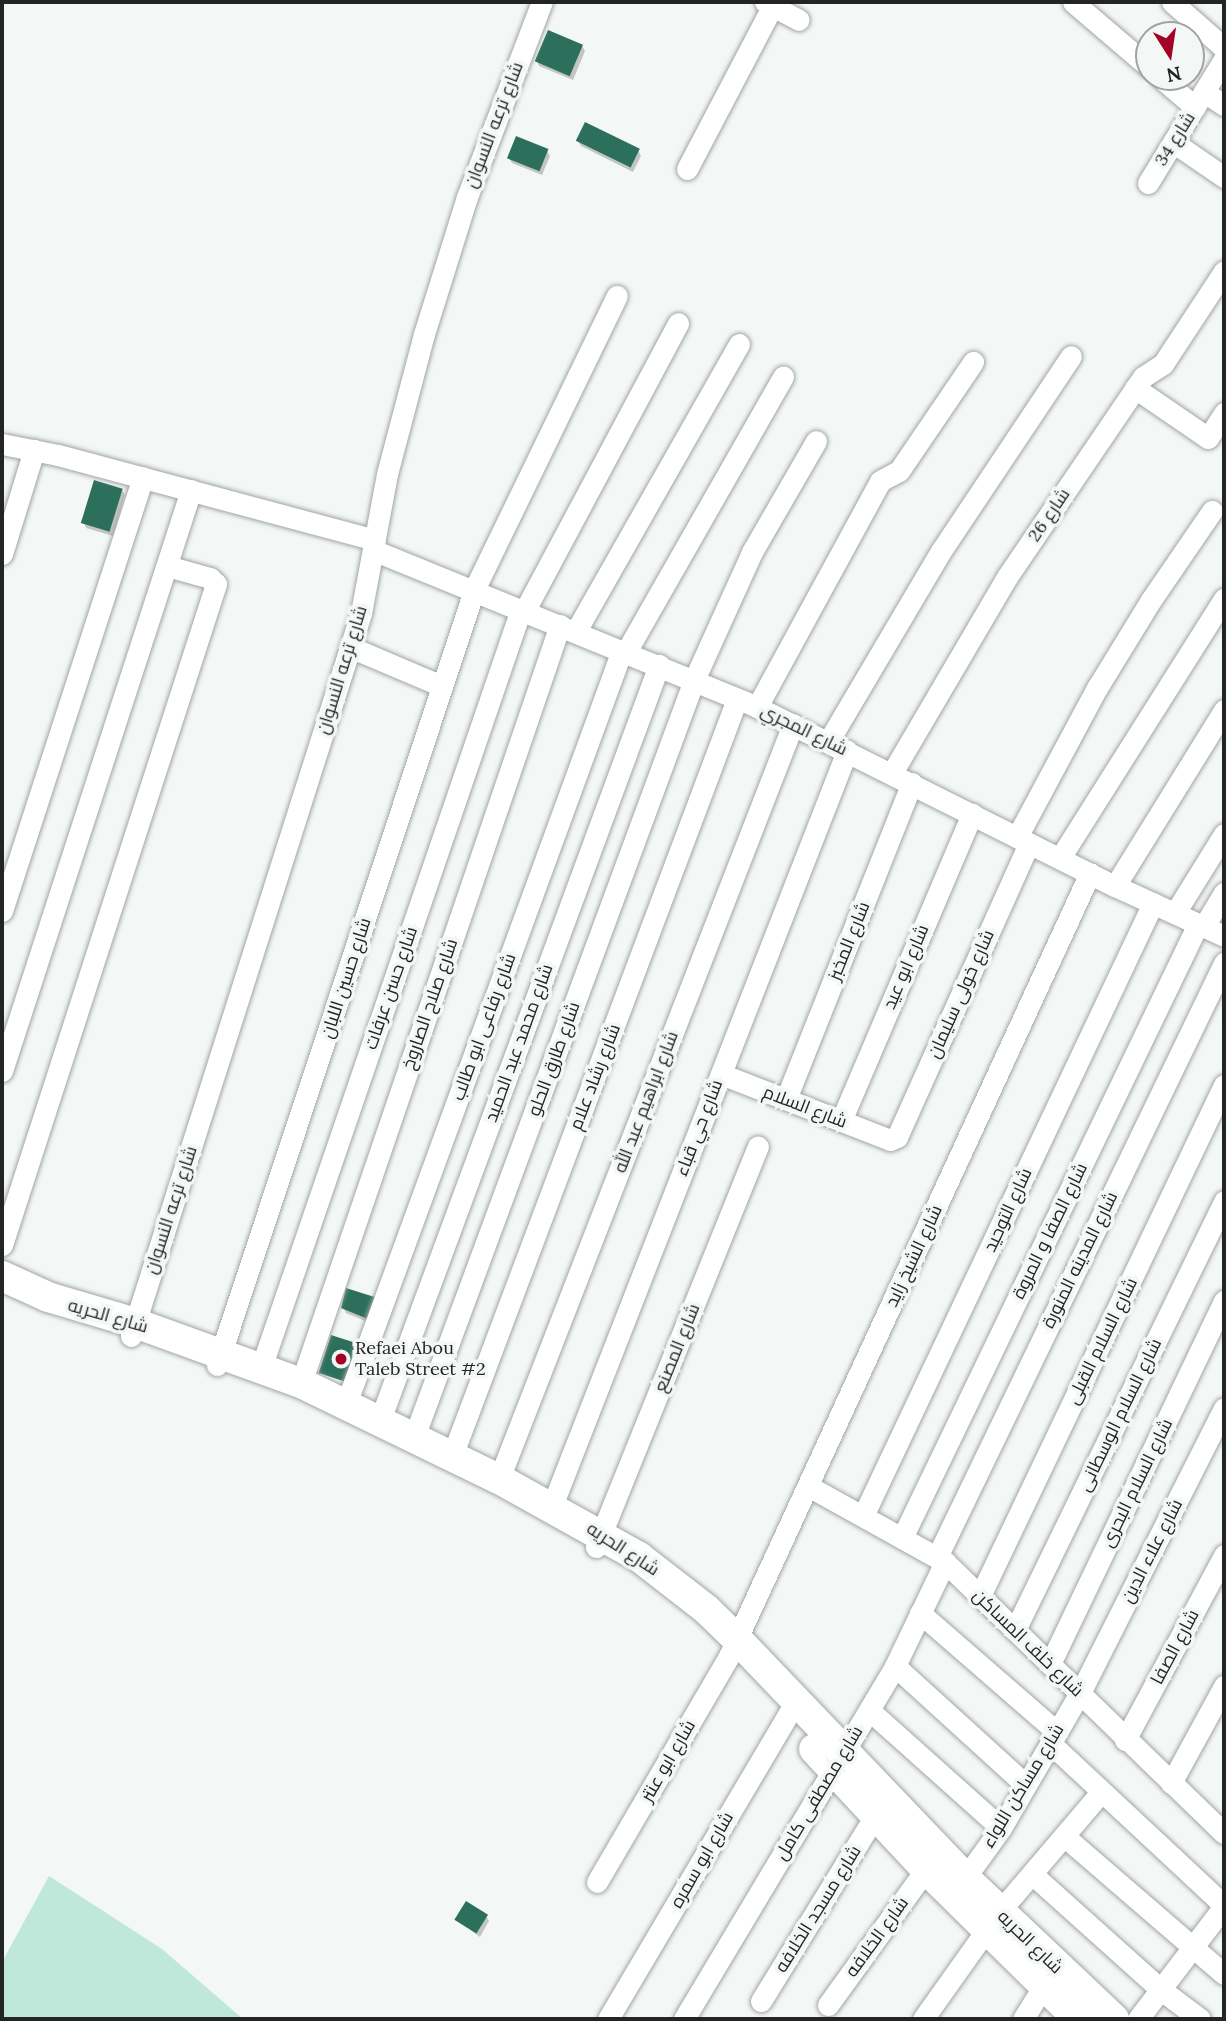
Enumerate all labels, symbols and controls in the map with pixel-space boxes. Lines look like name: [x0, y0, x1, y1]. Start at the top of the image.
north arrow: [1135, 21, 1205, 91]
street label: شارع ترعه النسوان: [460, 59, 528, 191]
text: N: [1164, 61, 1184, 88]
street label: شارع 34: [1150, 108, 1200, 170]
street label: شارع 26: [1023, 484, 1075, 546]
street label: شارع ترعه النسوان: [312, 603, 372, 737]
street label: شارع المجري: [757, 700, 851, 760]
street label: شارع المخبز: [823, 898, 875, 984]
street label: شارع حسين اللبان: [316, 915, 376, 1041]
street label: شارع ابو عيد: [878, 921, 934, 1013]
street label: شارع حسن عرفات: [360, 924, 422, 1052]
street label: شارع خولى سليمان: [923, 926, 999, 1062]
street label: شارع صلاح الصاروخ: [397, 936, 463, 1072]
street label: شارع رفاعى ابو طالب: [447, 950, 521, 1104]
street label: شارع محمد عبد الحميد: [480, 961, 558, 1125]
street label: شارع طارق الحلو: [523, 999, 585, 1119]
street label: شارع رشاد علام: [565, 1021, 625, 1133]
street label: شارع ابراهيم عبد الله: [609, 1028, 683, 1176]
street label: شارع حي قباء: [671, 1077, 727, 1179]
street label: شارع السلام: [760, 1081, 850, 1133]
street label: شارع ترعه النسوان: [140, 1143, 202, 1277]
street label: شارع الصفا و المروة: [1008, 1160, 1092, 1302]
street label: شارع التوحيد: [979, 1165, 1037, 1255]
street label: شارع المدينه المنورة: [1038, 1188, 1122, 1332]
street label: شارع الشيخ زايد: [881, 1201, 947, 1311]
street label: شارع السلام القبلى: [1062, 1274, 1142, 1408]
street label: شارع الحريه: [65, 1294, 151, 1338]
street label: شارع المصنع: [649, 1301, 705, 1395]
street label: شارع السلام الوسطانى: [1074, 1335, 1166, 1495]
place label: Refaei Abou Taleb Street #2: [355, 1338, 486, 1380]
marker: Refaei Abou Taleb Street #2: [333, 1351, 349, 1367]
street label: شارع السلام البحرى: [1097, 1415, 1177, 1551]
street label: شارع علاء الدين: [1117, 1495, 1187, 1607]
street label: شارع الحريه: [583, 1518, 663, 1580]
street label: شارع خلف المساكن: [968, 1585, 1088, 1701]
street label: شارع الصفا: [1146, 1606, 1204, 1688]
street label: شارع ابو عنتر: [636, 1716, 700, 1806]
street label: شارع مساكن اللواء: [977, 1720, 1069, 1852]
street label: شارع مصطفى كامل: [770, 1722, 868, 1864]
street label: شارع ابو سمره: [666, 1808, 738, 1912]
street label: شارع مسجد الخلافه: [770, 1841, 866, 1977]
street label: شارع الخلافه: [841, 1893, 913, 1981]
street label: شارع الحريه: [993, 1906, 1067, 1978]

